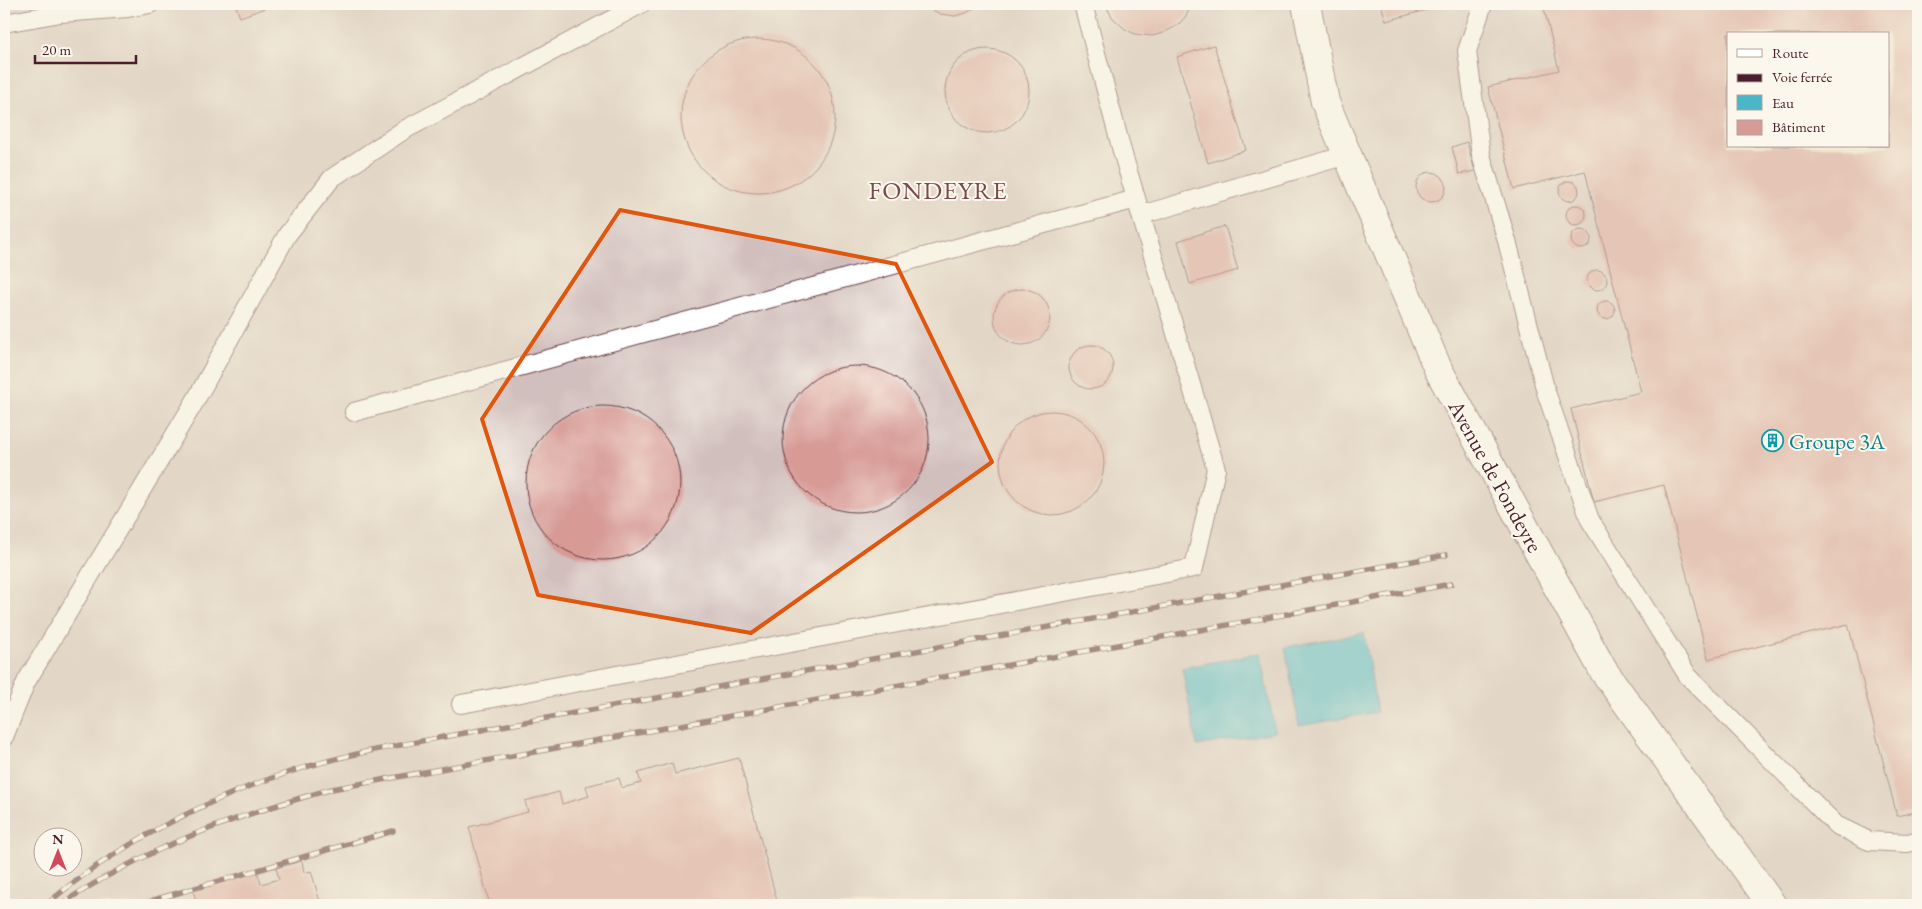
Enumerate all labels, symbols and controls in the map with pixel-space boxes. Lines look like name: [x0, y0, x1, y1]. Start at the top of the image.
scale bar: [35, 32, 136, 64]
legend: [1727, 32, 1890, 148]
text: 20 m: [42, 40, 71, 59]
text: Route: [1772, 43, 1809, 62]
text: Voie ferrée: [1772, 67, 1832, 86]
text: Eau: [1772, 93, 1794, 112]
text: Bâtiment: [1772, 117, 1826, 136]
district label: FONDEYRE: [868, 174, 1008, 206]
street label: Avenue de Fondeyre: [1441, 394, 1550, 558]
place label: Groupe 3A: [1789, 427, 1886, 456]
building icon: Groupe 3A: [1761, 429, 1785, 453]
north arrow: [32, 826, 82, 876]
text: N: [52, 830, 64, 848]

